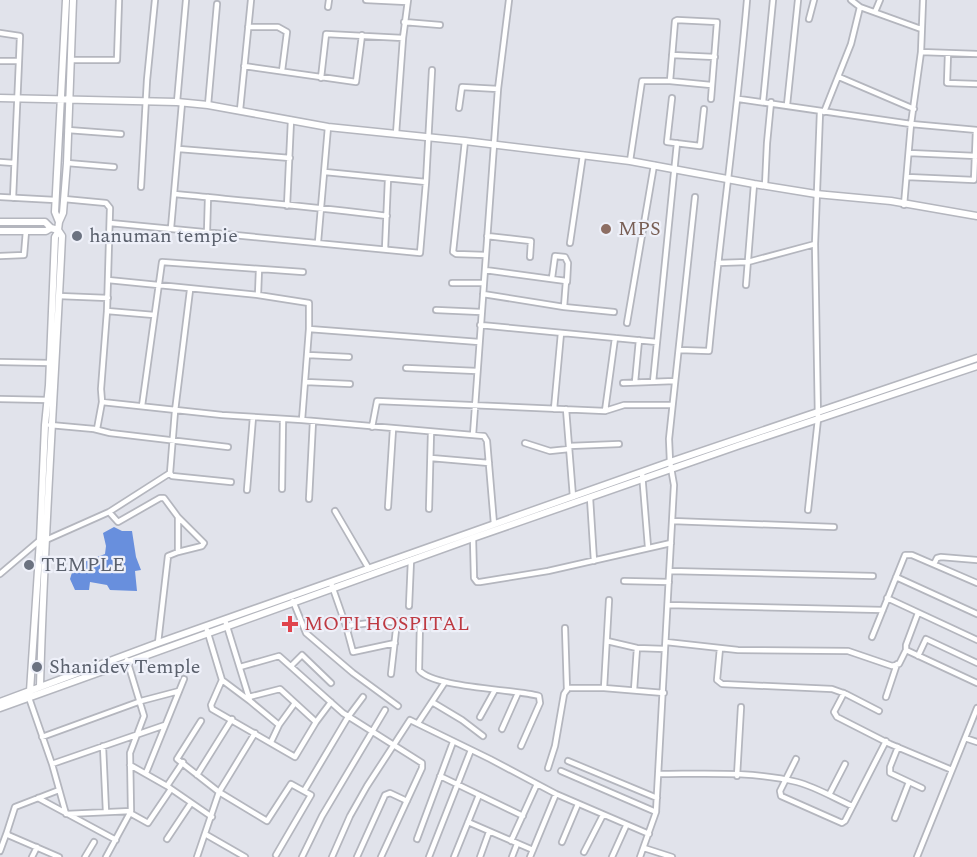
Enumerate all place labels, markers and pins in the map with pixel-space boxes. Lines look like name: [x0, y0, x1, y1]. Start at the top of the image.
place label: MPS: [618, 214, 661, 244]
place label: hanuman tempie: [89, 221, 238, 251]
marker: MPS: [599, 222, 613, 236]
marker: hanuman tempie: [70, 229, 84, 243]
place label: TEMPLE: [41, 550, 125, 580]
marker: TEMPLE: [22, 558, 36, 572]
place label: MOTI HOSPITAL: [304, 609, 470, 639]
marker: MOTI HOSPITAL: [281, 615, 299, 633]
place label: Shanidev Temple: [49, 652, 200, 682]
marker: Shanidev Temple: [30, 660, 44, 674]

